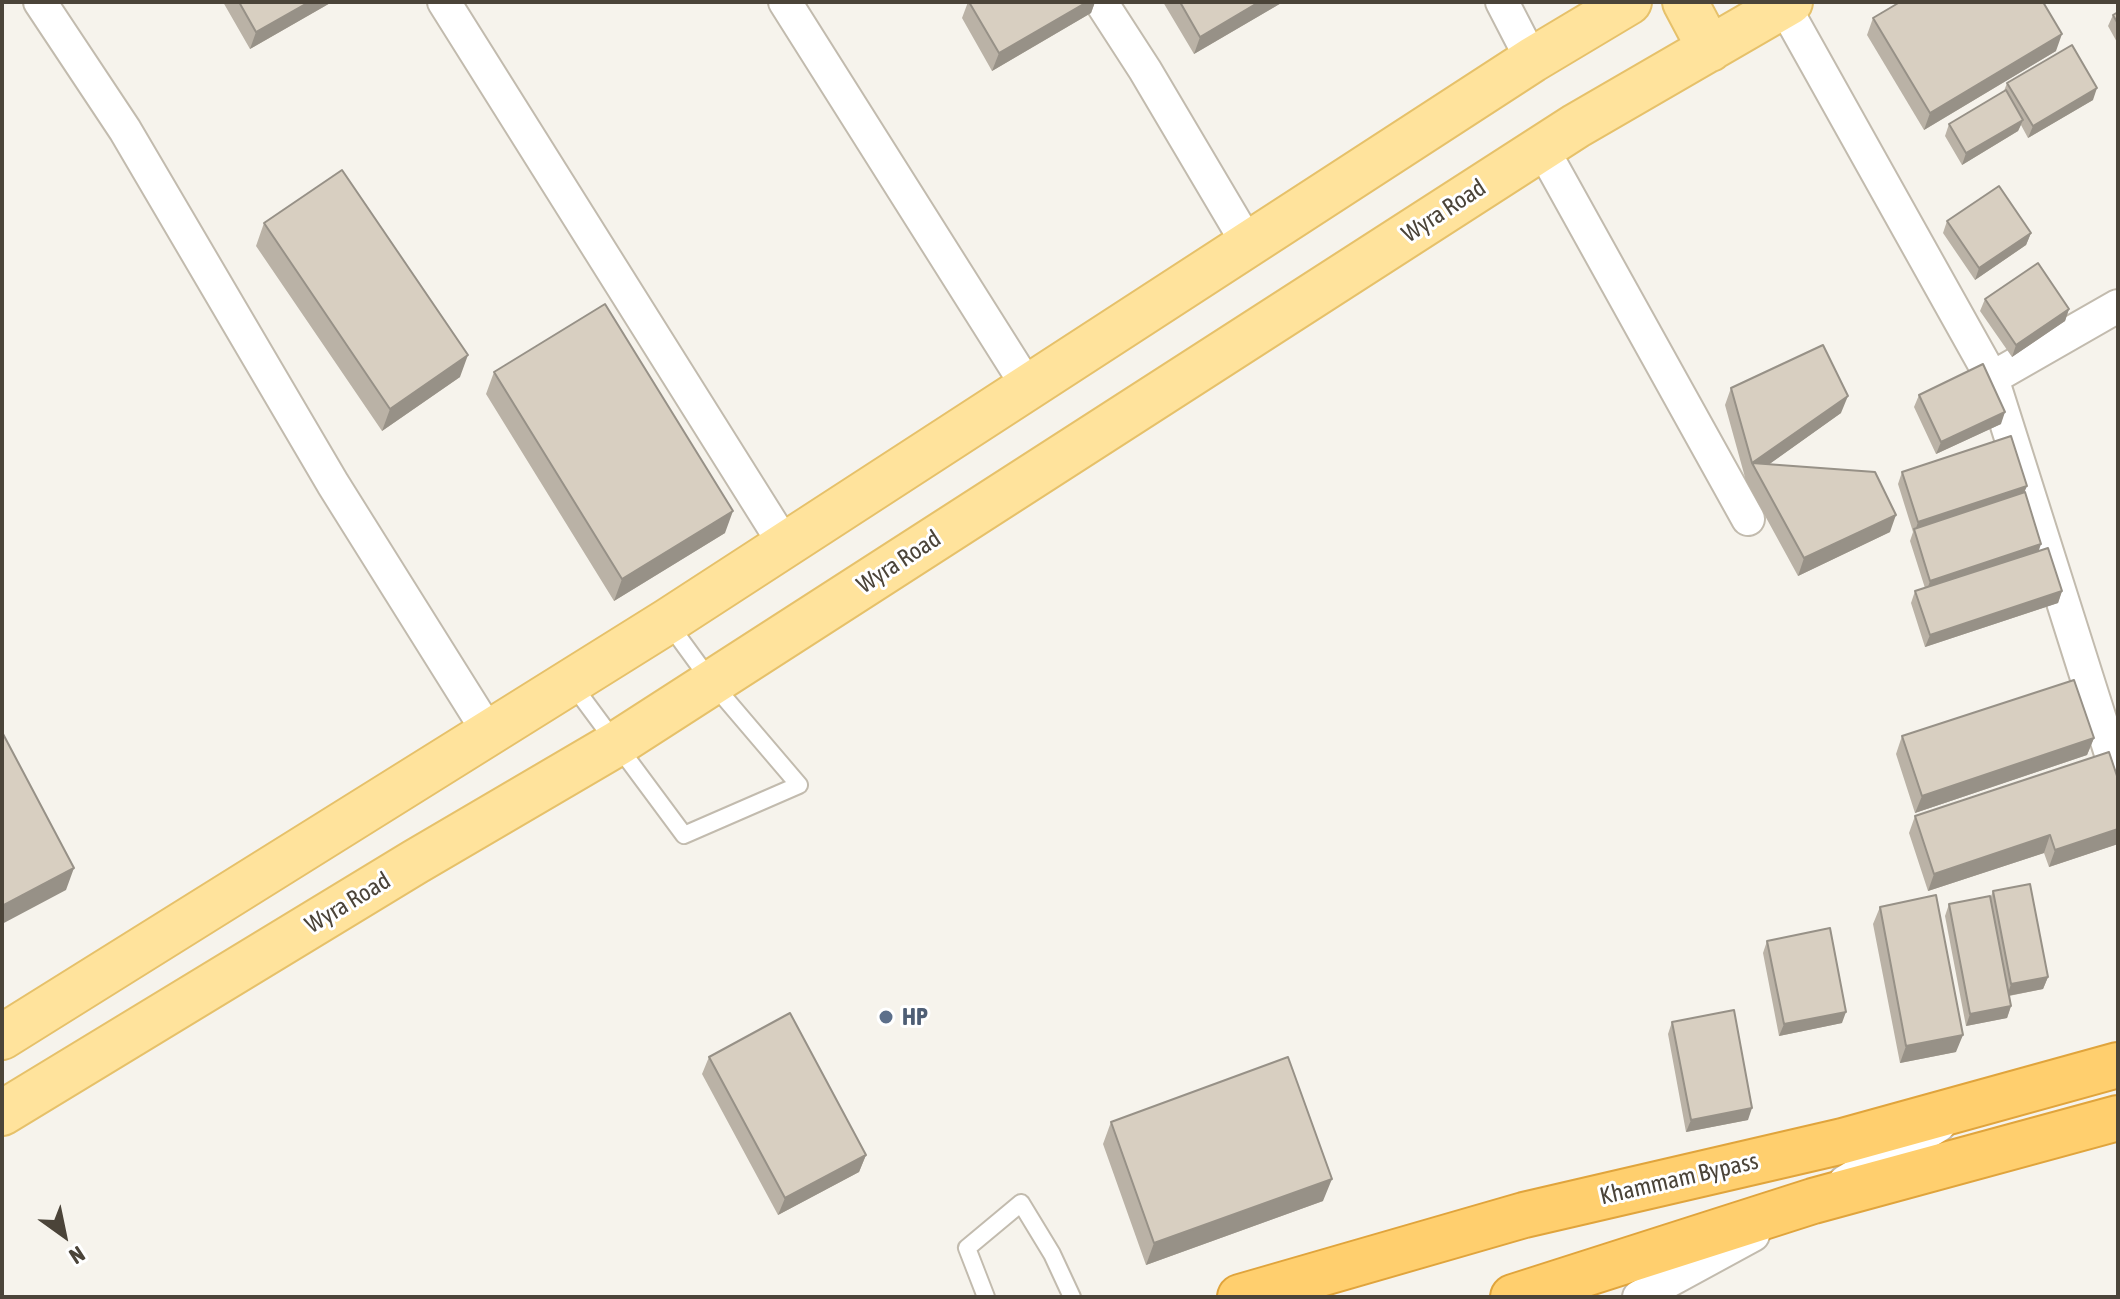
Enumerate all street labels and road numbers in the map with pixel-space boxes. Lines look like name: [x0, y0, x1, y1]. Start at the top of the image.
street label: Wyra Road: [1397, 173, 1491, 249]
street label: Wyra Road: [852, 524, 946, 600]
street label: Wyra Road: [300, 866, 396, 940]
street label: Khammam Bypass: [1597, 1147, 1761, 1211]

